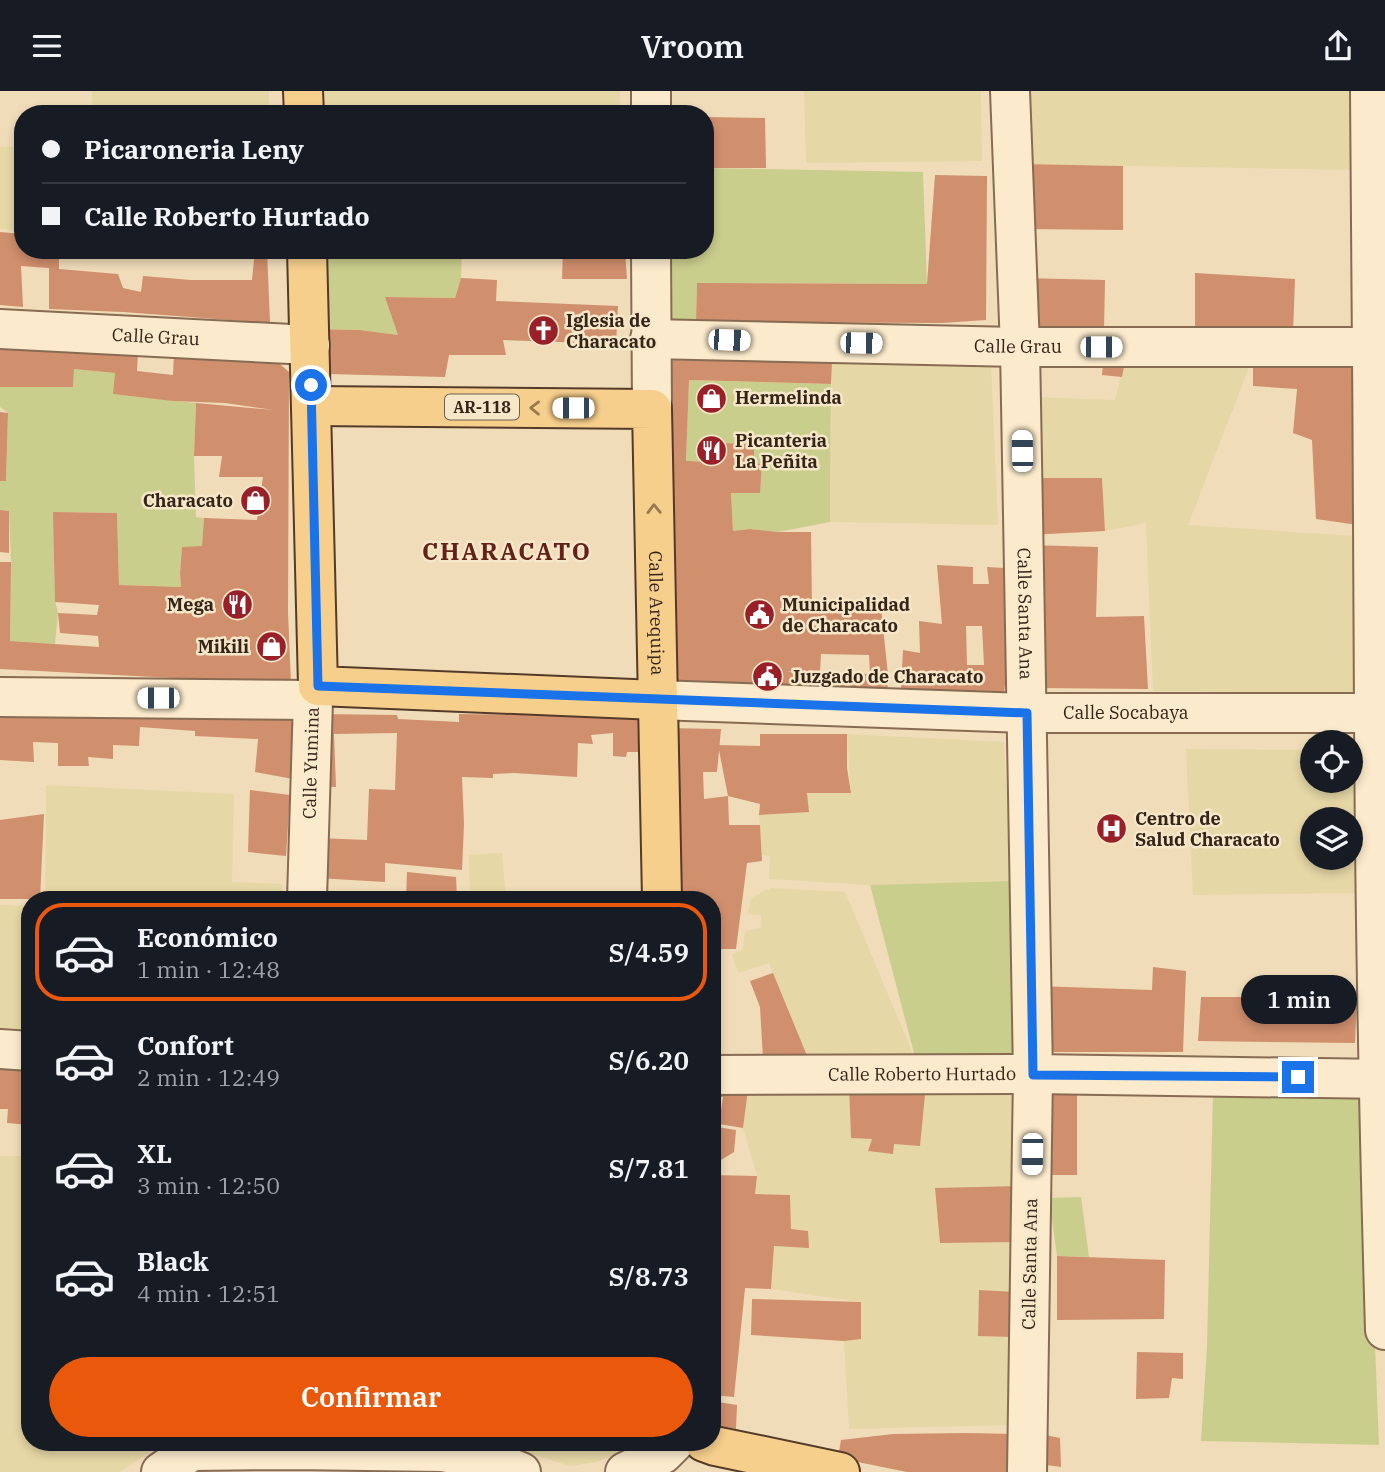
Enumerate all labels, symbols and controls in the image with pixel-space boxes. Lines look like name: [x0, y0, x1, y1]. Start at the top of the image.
text: Vroom: [641, 25, 744, 67]
icon: menu: [28, 27, 66, 65]
icon: share: [1319, 27, 1357, 65]
text: Picaroneria Leny: [84, 132, 304, 166]
text: Calle Roberto Hurtado: [84, 199, 370, 233]
place label: Iglesia de Characato: [566, 309, 656, 353]
church icon: Iglesia de Characato: [526, 314, 560, 348]
street label: Calle Grau: [111, 323, 200, 350]
car: [708, 329, 751, 351]
car: [840, 332, 883, 354]
street label: Calle Grau: [974, 334, 1062, 358]
car: [1081, 337, 1123, 358]
route start: [295, 369, 327, 401]
shop icon: Hermelinda: [695, 381, 729, 415]
place label: Hermelinda: [735, 386, 842, 409]
road number: AR-118: [445, 395, 519, 419]
car: [553, 398, 595, 419]
one-way arrow: [529, 400, 539, 416]
place label: Picanteria La Peñita: [735, 429, 827, 473]
car: [1012, 430, 1033, 472]
restaurant icon: Picanteria La Peñita: [695, 434, 729, 468]
shop icon: Characato: [239, 484, 273, 518]
place label: Characato: [143, 489, 233, 512]
one-way arrow: [646, 503, 661, 514]
district label: CHARACATO: [422, 535, 592, 567]
street label: Calle Santa Ana: [1013, 548, 1038, 680]
street label: Calle Arequipa: [644, 550, 669, 676]
restaurant icon: Mega: [220, 588, 254, 622]
place label: Mega: [167, 593, 214, 616]
place label: Municipalidad de Characato: [782, 593, 910, 637]
public building icon: Municipalidad de Characato: [742, 598, 776, 632]
shop icon: Mikili: [255, 630, 289, 664]
place label: Mikili: [198, 635, 249, 658]
public building icon: Juzgado de Characato: [751, 660, 785, 694]
place label: Juzgado de Characato: [791, 665, 984, 688]
car: [138, 688, 180, 709]
street label: Calle Socabaya: [1063, 701, 1189, 724]
street label: Calle Yumina: [297, 707, 324, 819]
map controls: [1300, 730, 1363, 870]
button: locate: [1300, 730, 1363, 793]
place label: Centro de Salud Characato: [1135, 807, 1280, 851]
button: layers: [1300, 807, 1363, 870]
hospital icon: Centro de Salud Characato: [1095, 812, 1129, 846]
text: Económico: [137, 920, 278, 954]
icon: car: [53, 921, 116, 984]
text: S/4.59: [609, 935, 689, 969]
text: 1 min · 12:48: [137, 954, 280, 984]
callout: 1 min: [1240, 975, 1356, 1025]
text: 1 min: [1267, 984, 1331, 1014]
text: Confort: [137, 1028, 234, 1062]
icon: car: [53, 1029, 116, 1092]
text: S/6.20: [609, 1043, 689, 1077]
route end: [1282, 1061, 1314, 1093]
text: 2 min · 12:49: [137, 1062, 280, 1092]
street label: Calle Roberto Hurtado: [828, 1062, 1016, 1086]
car: [1022, 1133, 1043, 1175]
text: XL: [137, 1136, 172, 1170]
icon: car: [53, 1137, 116, 1200]
text: S/7.81: [609, 1151, 689, 1185]
text: 3 min · 12:50: [137, 1170, 280, 1200]
street label: Calle Santa Ana: [1017, 1198, 1042, 1330]
text: Black: [137, 1244, 209, 1278]
icon: car: [53, 1245, 116, 1308]
text: S/8.73: [609, 1259, 689, 1293]
text: 4 min · 12:51: [137, 1278, 280, 1308]
button: Confirmar: [49, 1357, 693, 1437]

